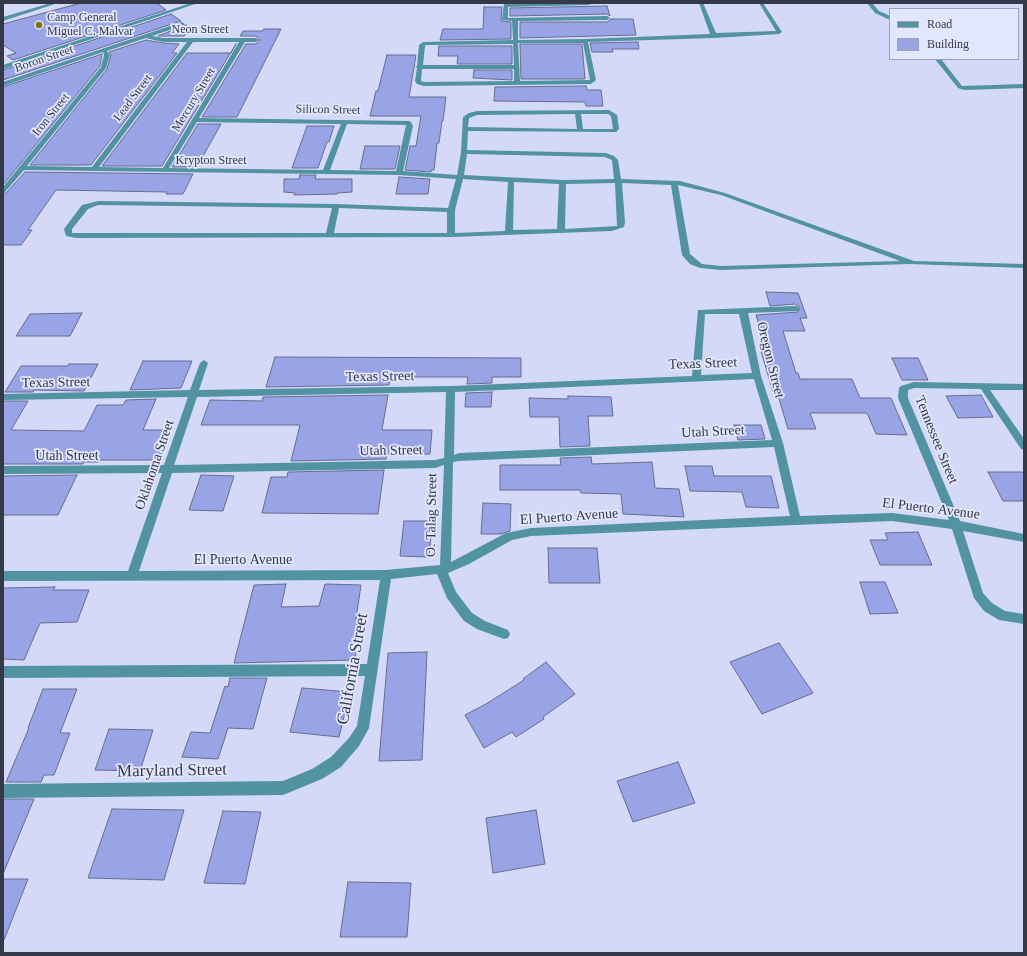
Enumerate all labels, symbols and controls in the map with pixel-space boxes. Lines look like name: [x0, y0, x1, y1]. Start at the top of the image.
legend: [889, 8, 1019, 60]
place label: Camp General Miguel C. Malvar: [47, 11, 133, 39]
text: Road: [927, 17, 952, 31]
marker: Camp General Miguel C. Malvar: [34, 20, 44, 30]
street label: Neon Street: [172, 23, 228, 37]
text: Building: [927, 37, 969, 51]
street label: Boron Street: [13, 42, 75, 76]
street label: Mercury Street: [169, 65, 219, 135]
street label: Lead Street: [111, 72, 155, 124]
street label: Iron Street: [29, 91, 73, 139]
street label: Silicon Street: [295, 102, 361, 118]
street label: Krypton Street: [176, 154, 246, 168]
street label: Oregon Street: [752, 320, 788, 400]
street label: Texas Street: [668, 354, 738, 374]
street label: Texas Street: [346, 368, 414, 386]
street label: Texas Street: [22, 374, 90, 392]
street label: Tennessee Street: [911, 394, 961, 486]
street label: Oklahoma Street: [132, 418, 178, 512]
street label: Utah Street: [681, 422, 745, 442]
street label: Utah Street: [359, 442, 423, 460]
street label: Utah Street: [35, 448, 99, 464]
street label: O. Talag Street: [423, 473, 441, 557]
street label: El Puerto Avenue: [881, 495, 981, 523]
street label: El Puerto Avenue: [519, 505, 619, 529]
street label: El Puerto Avenue: [194, 552, 292, 568]
street label: California Street: [333, 612, 373, 726]
street label: Maryland Street: [117, 760, 227, 782]

